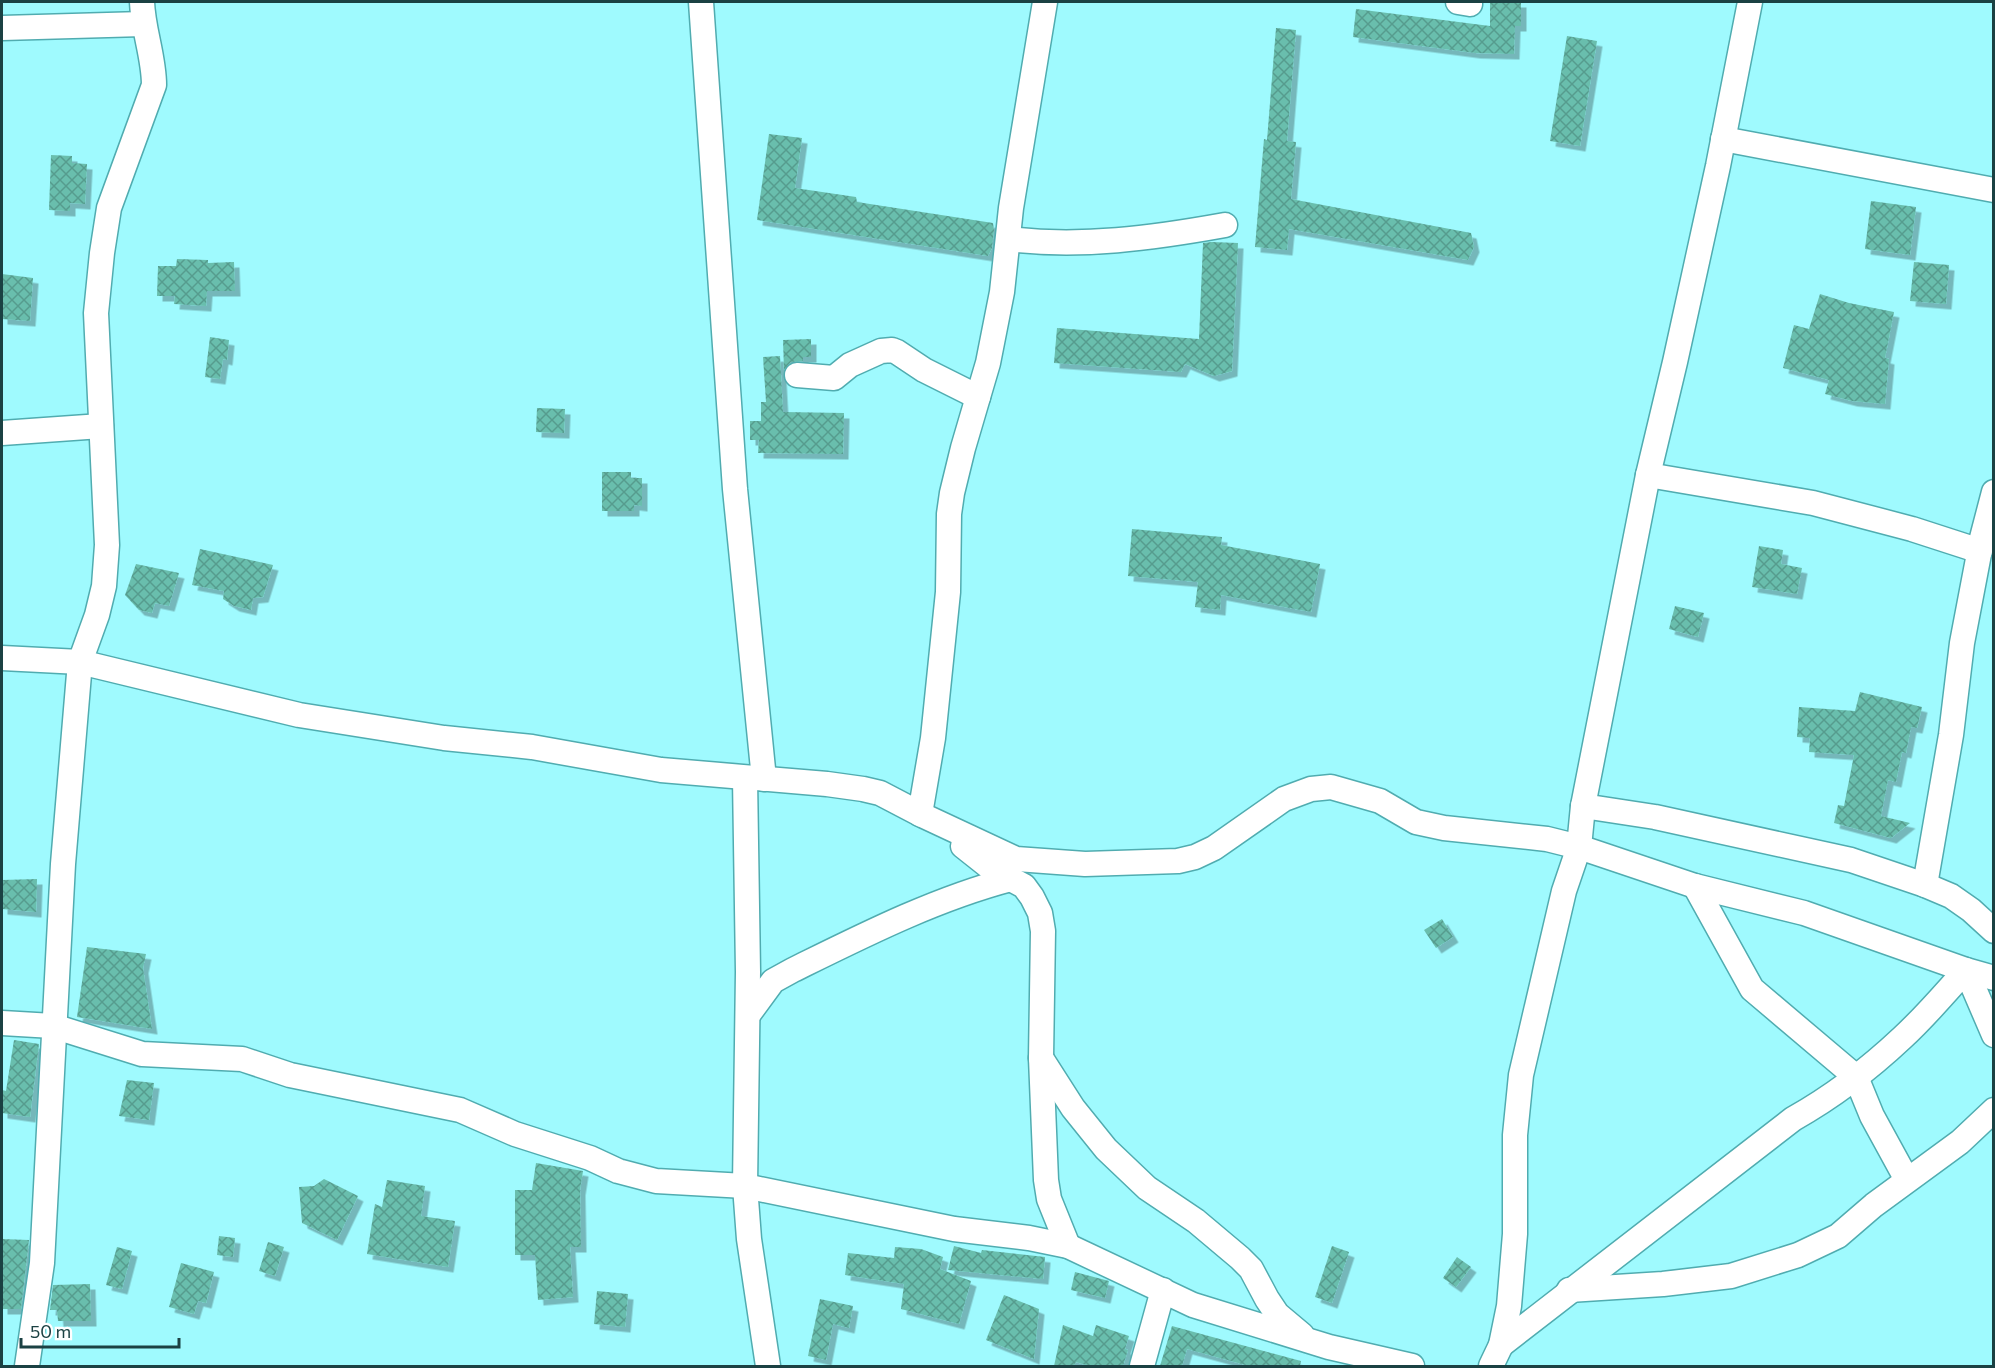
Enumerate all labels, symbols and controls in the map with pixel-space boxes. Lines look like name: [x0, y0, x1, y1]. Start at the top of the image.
scale bar: [21, 1311, 178, 1349]
text: 50 m: [30, 1320, 71, 1342]

